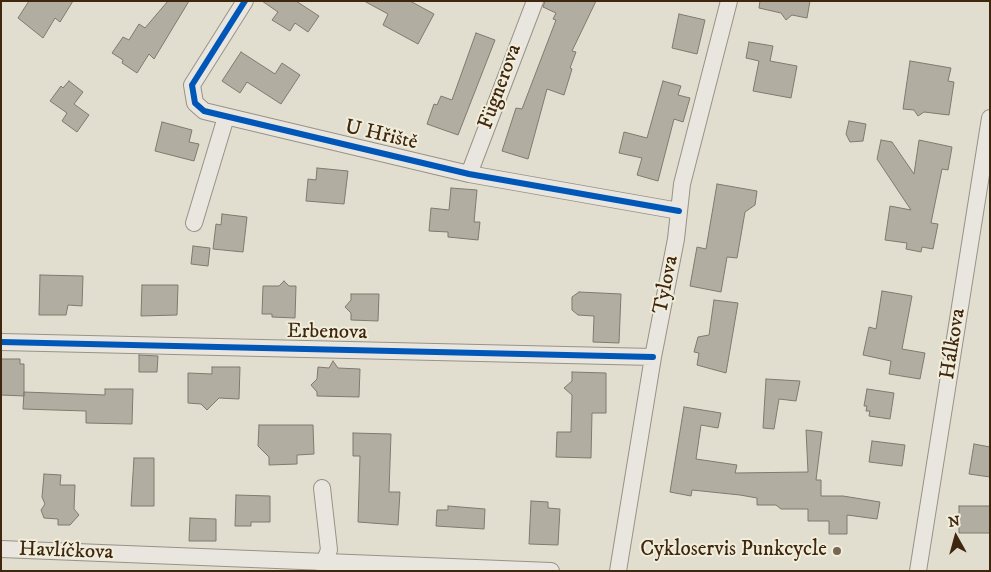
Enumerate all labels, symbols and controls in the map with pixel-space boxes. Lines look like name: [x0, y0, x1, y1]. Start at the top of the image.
street label: Fügnerova: [474, 41, 528, 133]
street label: U Hřiště: [342, 115, 420, 157]
street label: Tylova: [649, 254, 685, 316]
street label: Hálkova: [936, 307, 972, 381]
street label: Erbenova: [287, 320, 367, 346]
north arrow: [931, 512, 981, 562]
text: N: [947, 512, 961, 532]
street label: Havlíčkova: [18, 538, 114, 566]
place label: Cykloservis Punkcycle: [640, 538, 827, 564]
marker: Cykloservis Punkcycle: [831, 545, 843, 557]

